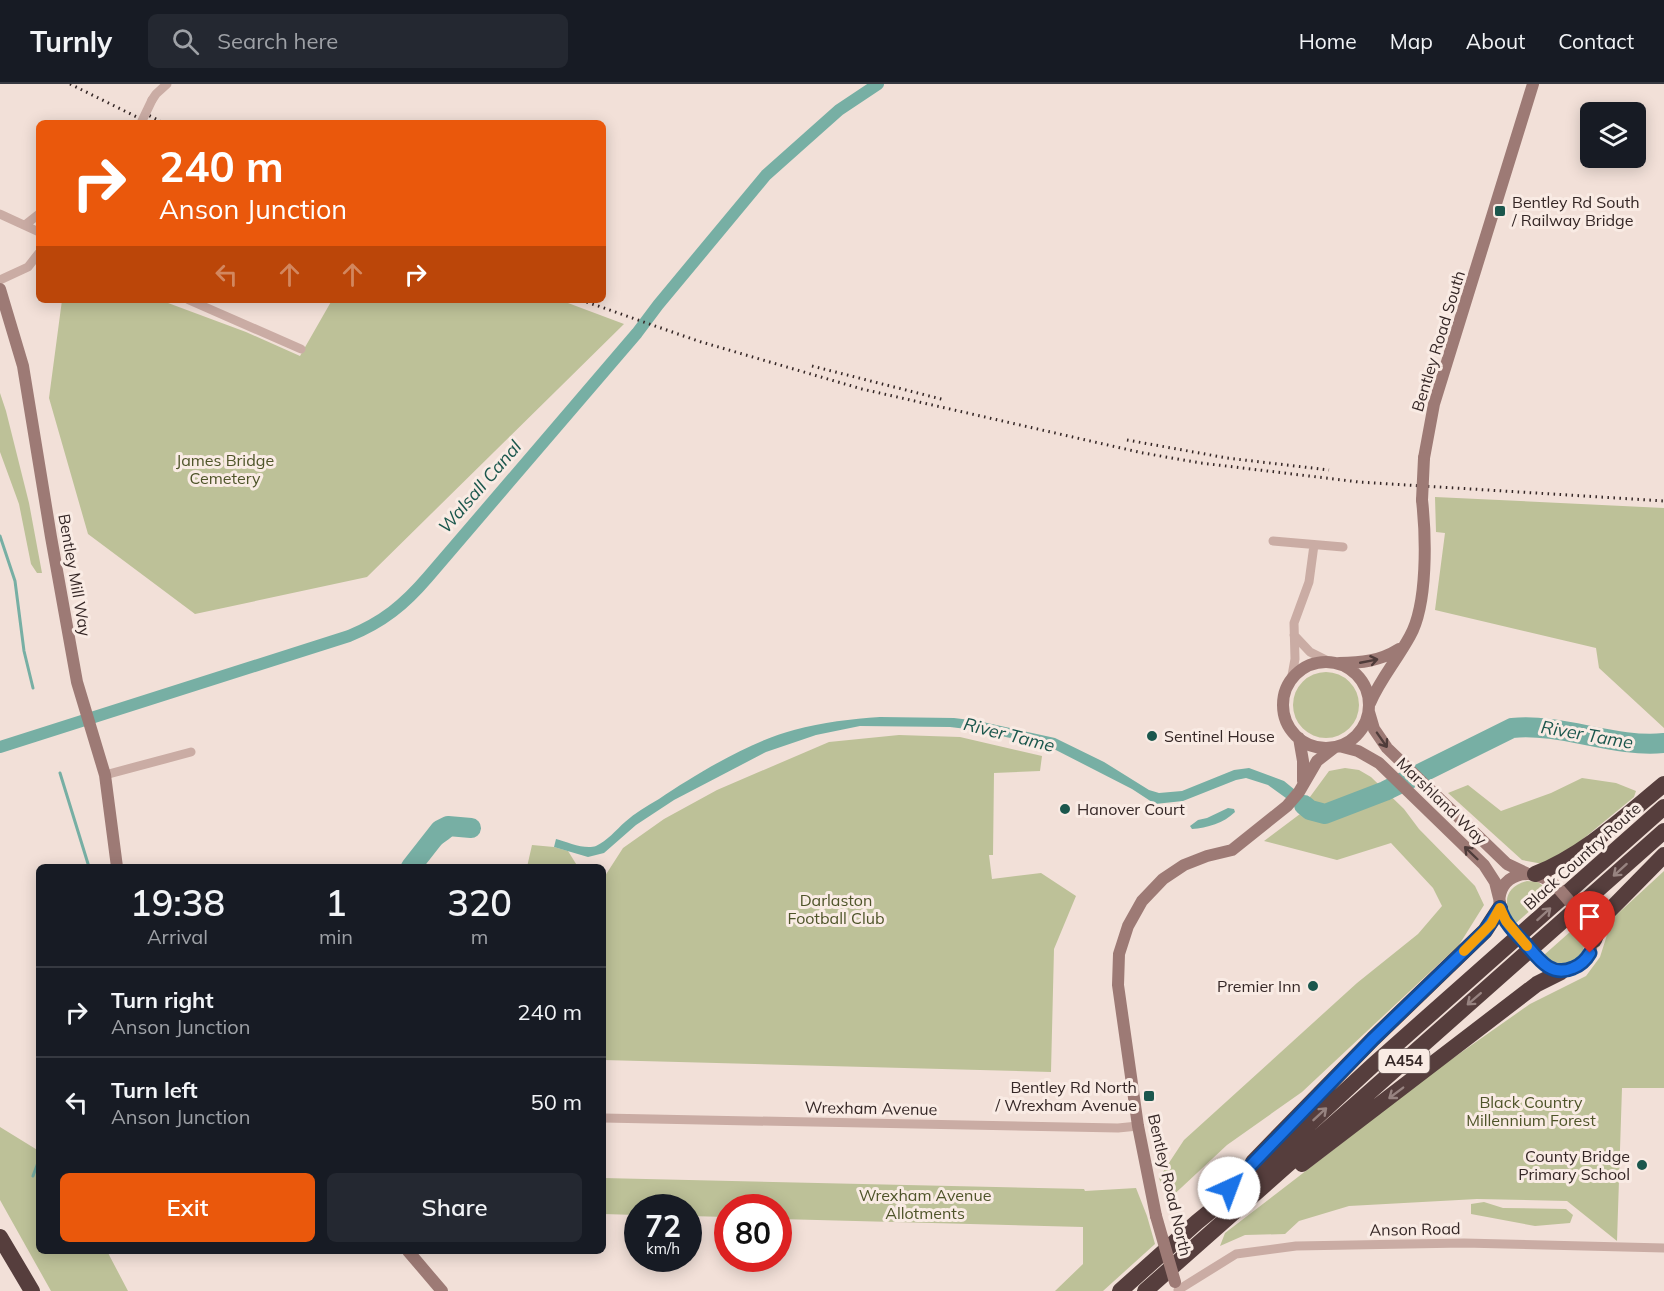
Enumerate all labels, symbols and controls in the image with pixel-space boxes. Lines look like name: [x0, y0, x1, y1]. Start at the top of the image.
search box: [148, 14, 568, 68]
text: Turnly: [30, 24, 112, 59]
icon: search: [169, 25, 202, 58]
text: Search here: [217, 27, 338, 55]
text: Home: [1299, 28, 1357, 54]
text: Map: [1390, 28, 1433, 54]
text: About: [1466, 28, 1525, 54]
text: Contact: [1558, 28, 1634, 54]
map controls: [1580, 102, 1646, 168]
button: layers: [1580, 102, 1646, 168]
text: 240 m: [159, 140, 284, 193]
icon: right: [60, 144, 138, 222]
text: Anson Junction: [159, 192, 347, 226]
place label: Bentley Rd South / Railway Bridge: [1511, 192, 1640, 230]
marker: Bentley Rd South / Railway Bridge: [1493, 204, 1507, 218]
icon: left: [210, 258, 243, 291]
icon: ahead: [273, 258, 306, 291]
icon: ahead: [336, 258, 369, 291]
icon: right: [399, 258, 432, 291]
street label: Bentley Road South: [1407, 268, 1469, 414]
water label: Walsall Canal: [433, 435, 527, 538]
park label: James Bridge Cemetery: [176, 450, 274, 488]
street label: Bentley Mill Way: [54, 512, 96, 638]
one-way arrow: [1359, 655, 1378, 666]
water label: River Tame: [961, 712, 1057, 757]
water label: River Tame: [1539, 715, 1635, 754]
place label: Sentinel House: [1164, 726, 1275, 746]
marker: Sentinel House: [1145, 729, 1159, 743]
one-way arrow: [1376, 731, 1388, 747]
street label: Marshland Way: [1393, 753, 1492, 849]
street label: Black Country Route: [1519, 798, 1645, 914]
place label: Hanover Court: [1077, 799, 1185, 819]
marker: Hanover Court: [1058, 802, 1072, 816]
one-way arrow: [1464, 846, 1479, 860]
one-way arrow: [1613, 863, 1628, 877]
text: 19:38: [130, 880, 225, 925]
text: 1: [325, 880, 347, 925]
text: 320: [447, 880, 512, 925]
park label: Darlaston Football Club: [787, 890, 885, 928]
pin: [1564, 891, 1615, 953]
icon: arrive: [1573, 900, 1606, 933]
one-way arrow: [1536, 907, 1551, 921]
text: Arrival: [147, 924, 208, 949]
text: min: [319, 924, 353, 949]
text: m: [471, 924, 488, 949]
place label: Premier Inn: [1217, 976, 1301, 996]
marker: Premier Inn: [1306, 979, 1320, 993]
text: Turn right: [111, 986, 214, 1014]
one-way arrow: [1467, 992, 1482, 1006]
icon: right: [60, 996, 93, 1029]
text: 240 m: [517, 998, 582, 1026]
text: Anson Junction: [111, 1014, 250, 1039]
road number: A454: [1378, 1049, 1430, 1073]
text: Turn left: [111, 1076, 198, 1104]
place label: Bentley Rd North / Wrexham Avenue: [995, 1077, 1137, 1115]
icon: left: [60, 1086, 93, 1119]
one-way arrow: [1388, 1086, 1404, 1099]
text: 50 m: [531, 1088, 582, 1116]
marker: Bentley Rd North / Wrexham Avenue: [1142, 1089, 1156, 1103]
park label: Black Country Millennium Forest: [1466, 1092, 1596, 1130]
street label: Wrexham Avenue: [804, 1097, 938, 1119]
text: Anson Junction: [111, 1104, 250, 1129]
one-way arrow: [1313, 1107, 1328, 1121]
street label: Bentley Road North: [1144, 1112, 1196, 1258]
place label: County Bridge Primary School: [1518, 1146, 1630, 1184]
position arrow: [1197, 1156, 1261, 1220]
marker: County Bridge Primary School: [1635, 1158, 1649, 1172]
button: Exit: [60, 1173, 315, 1242]
button: Share: [327, 1173, 582, 1242]
park label: Wrexham Avenue Allotments: [859, 1185, 991, 1223]
speed limit sign: 80: [714, 1194, 792, 1272]
text: 72: [645, 1207, 681, 1245]
street label: Anson Road: [1369, 1218, 1461, 1240]
text: km/h: [646, 1239, 680, 1258]

